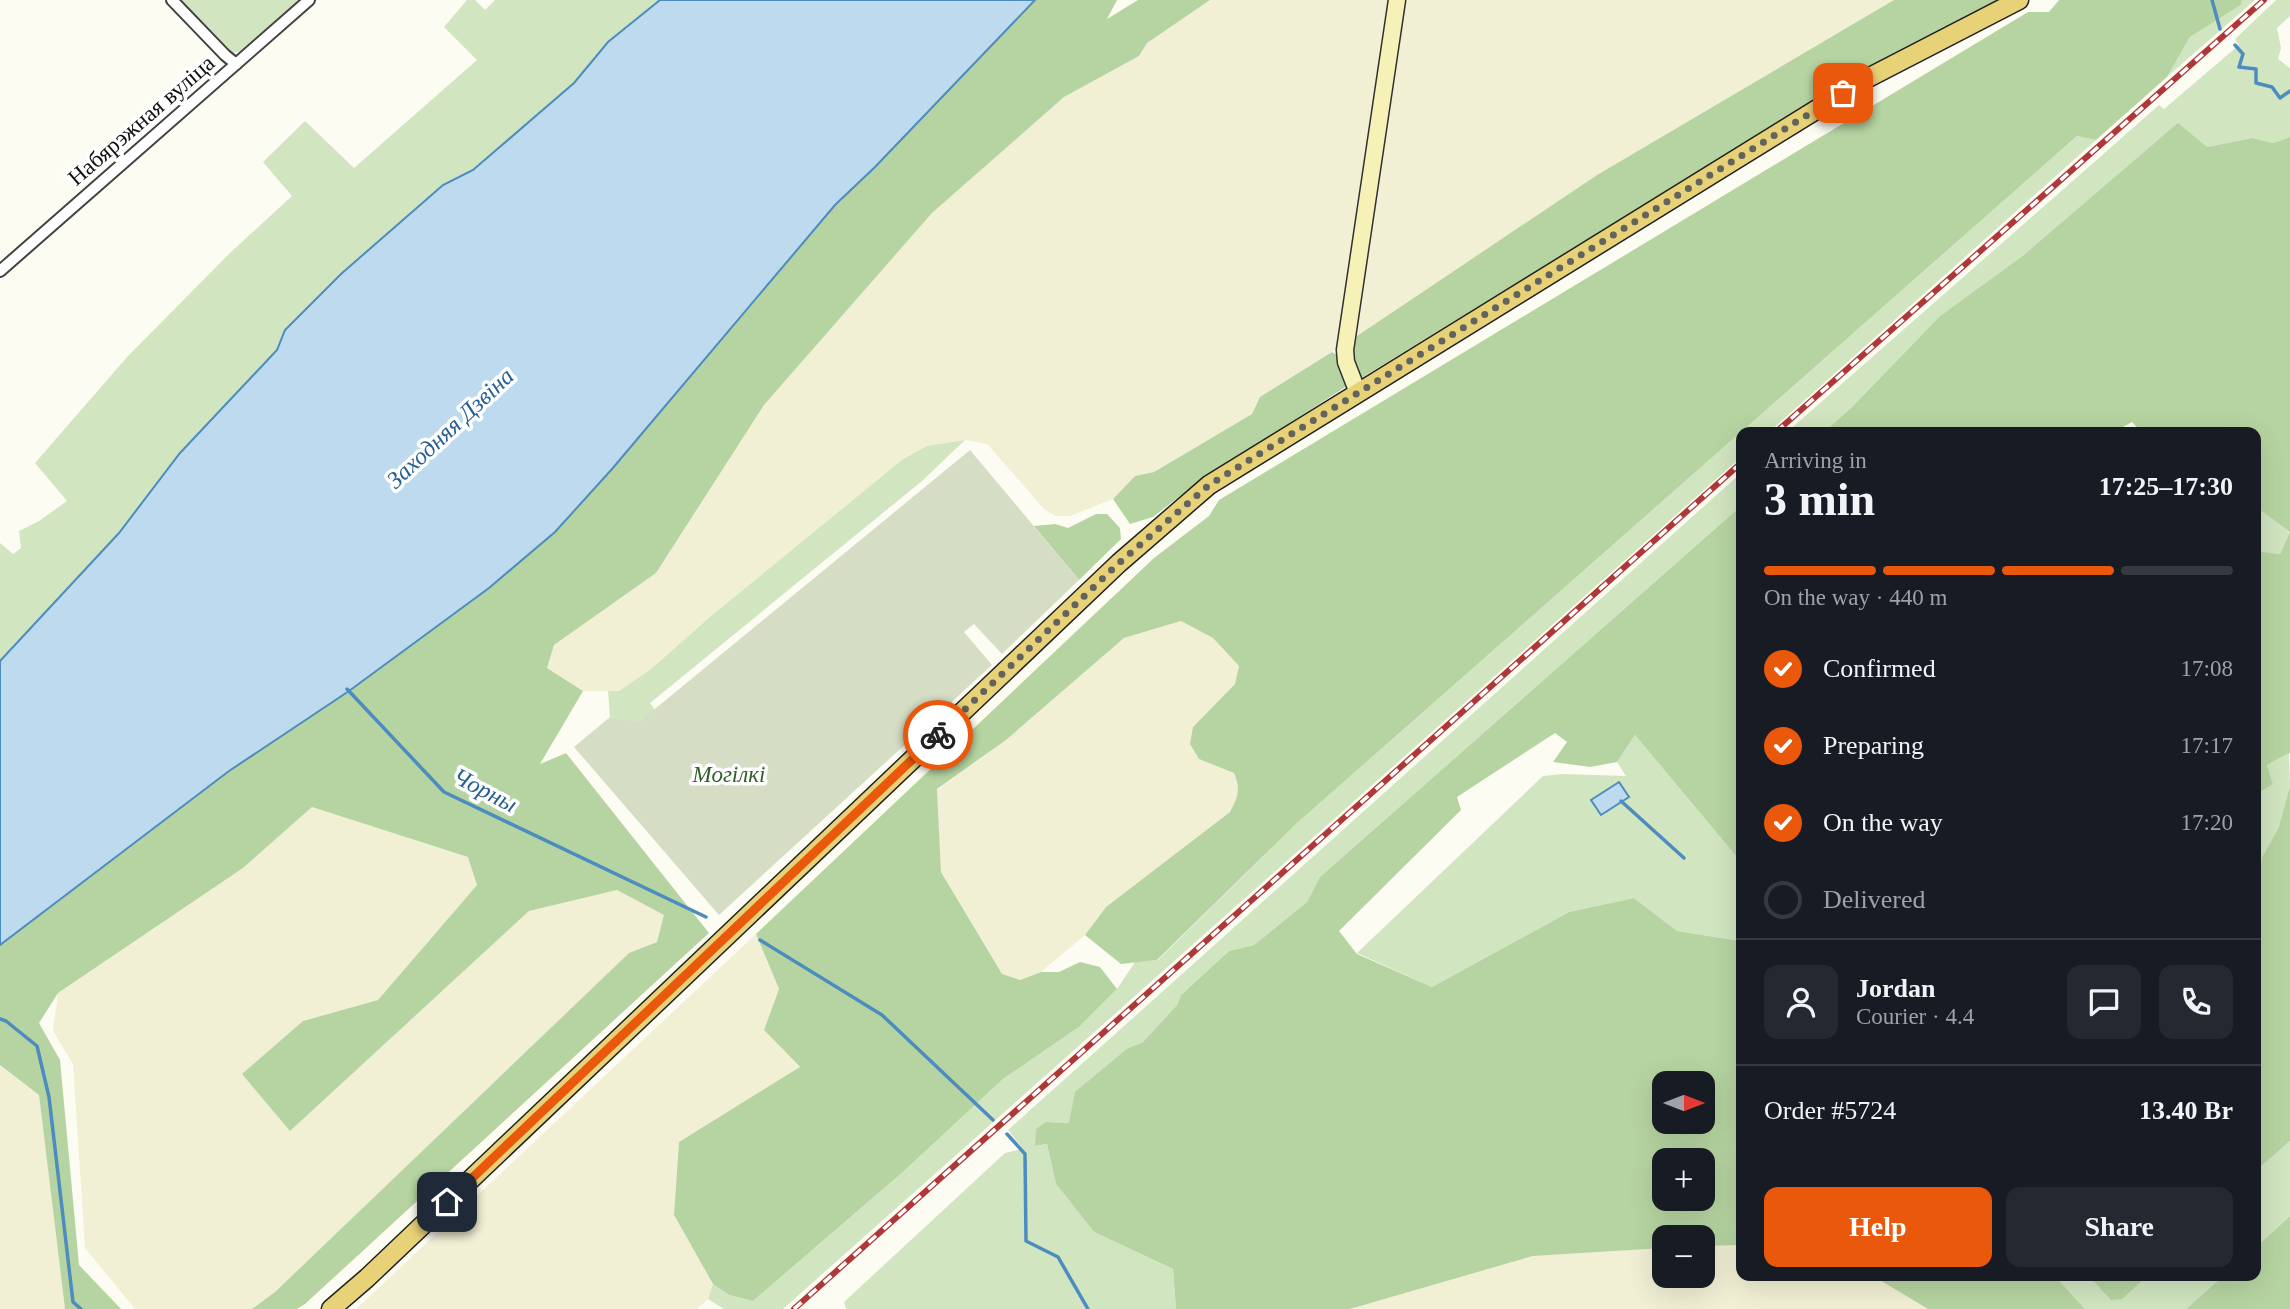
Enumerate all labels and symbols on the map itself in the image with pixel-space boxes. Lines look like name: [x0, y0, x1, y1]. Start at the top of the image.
street label: Набярэжная вуліца: [63, 50, 219, 191]
pin: [1813, 63, 1873, 123]
water label: Заходняя Дзвіна: [381, 363, 519, 493]
courier: [903, 700, 973, 770]
water label: Чорны: [449, 762, 521, 818]
park label: Могілкі: [692, 762, 765, 787]
north arrow: [1652, 1071, 1715, 1134]
pin: [417, 1172, 477, 1232]

